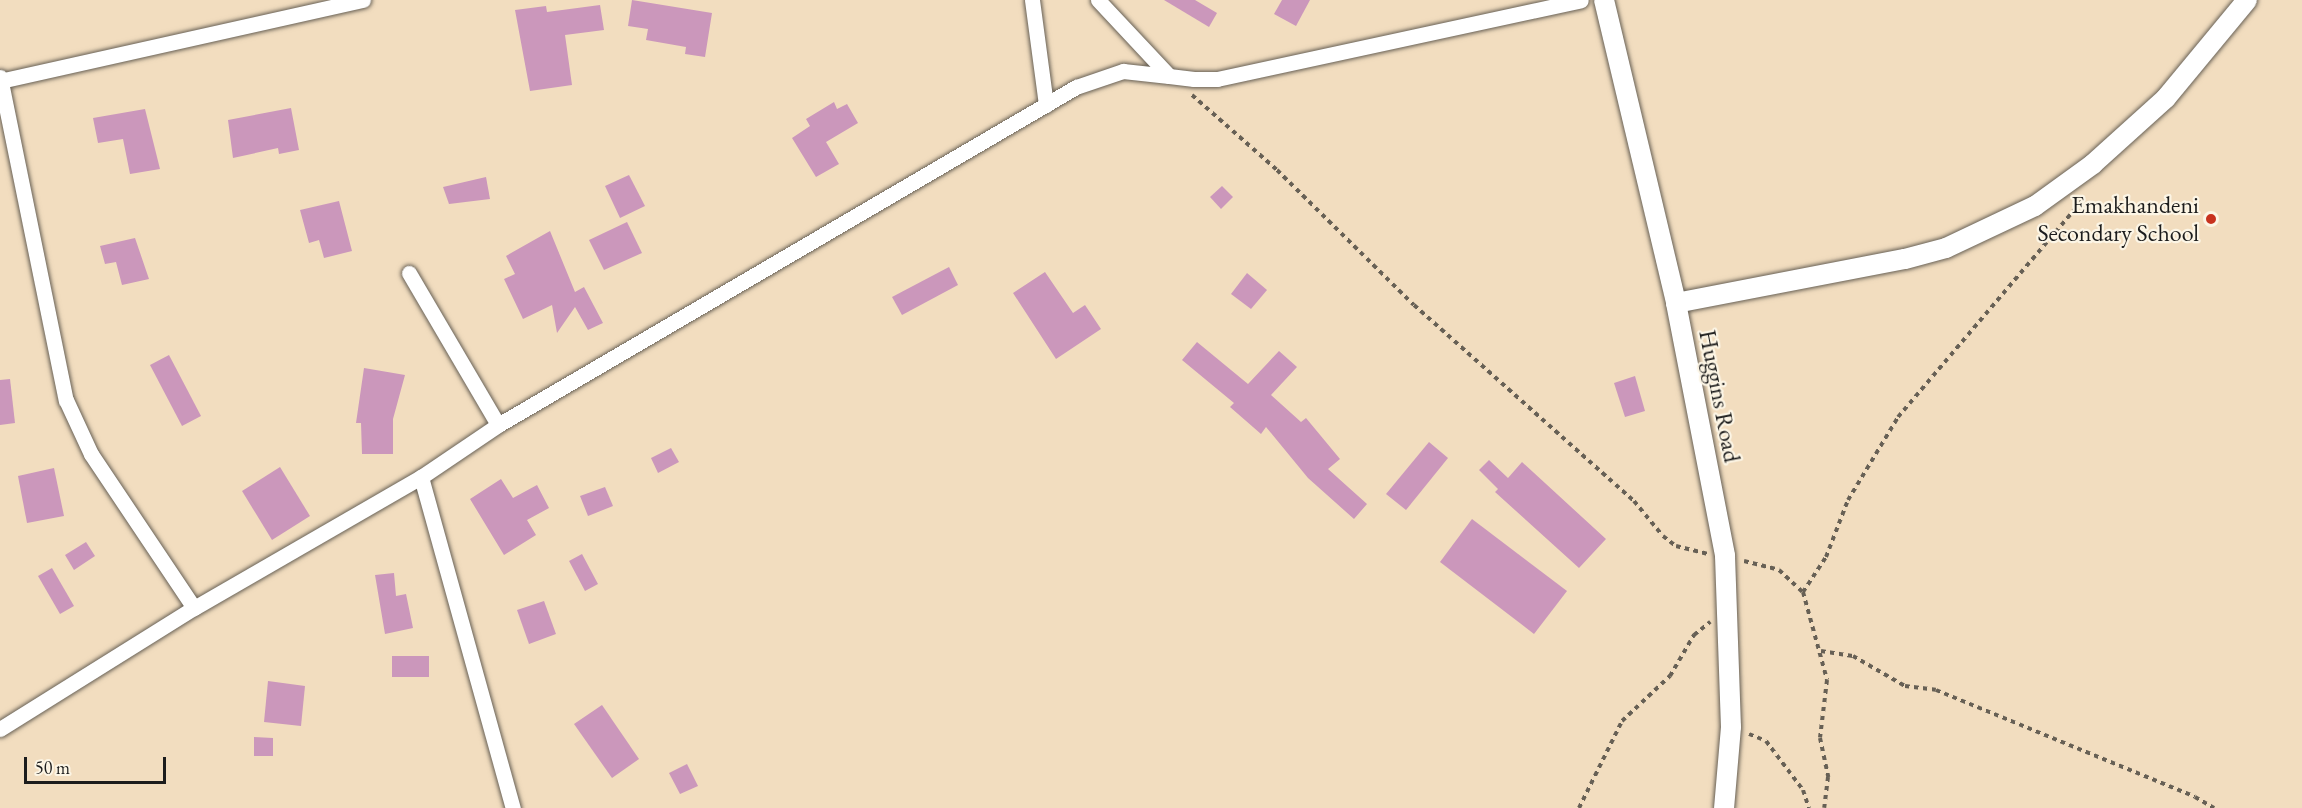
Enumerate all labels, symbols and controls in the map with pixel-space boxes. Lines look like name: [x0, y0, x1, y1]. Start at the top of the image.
place label: Emakhandeni Secondary School: [2037, 191, 2199, 247]
marker: Emakhandeni Secondary School: [2204, 212, 2218, 226]
street label: Huggins Road: [1693, 327, 1747, 465]
scale bar: [27, 745, 170, 783]
text: 50 m: [35, 756, 70, 779]

